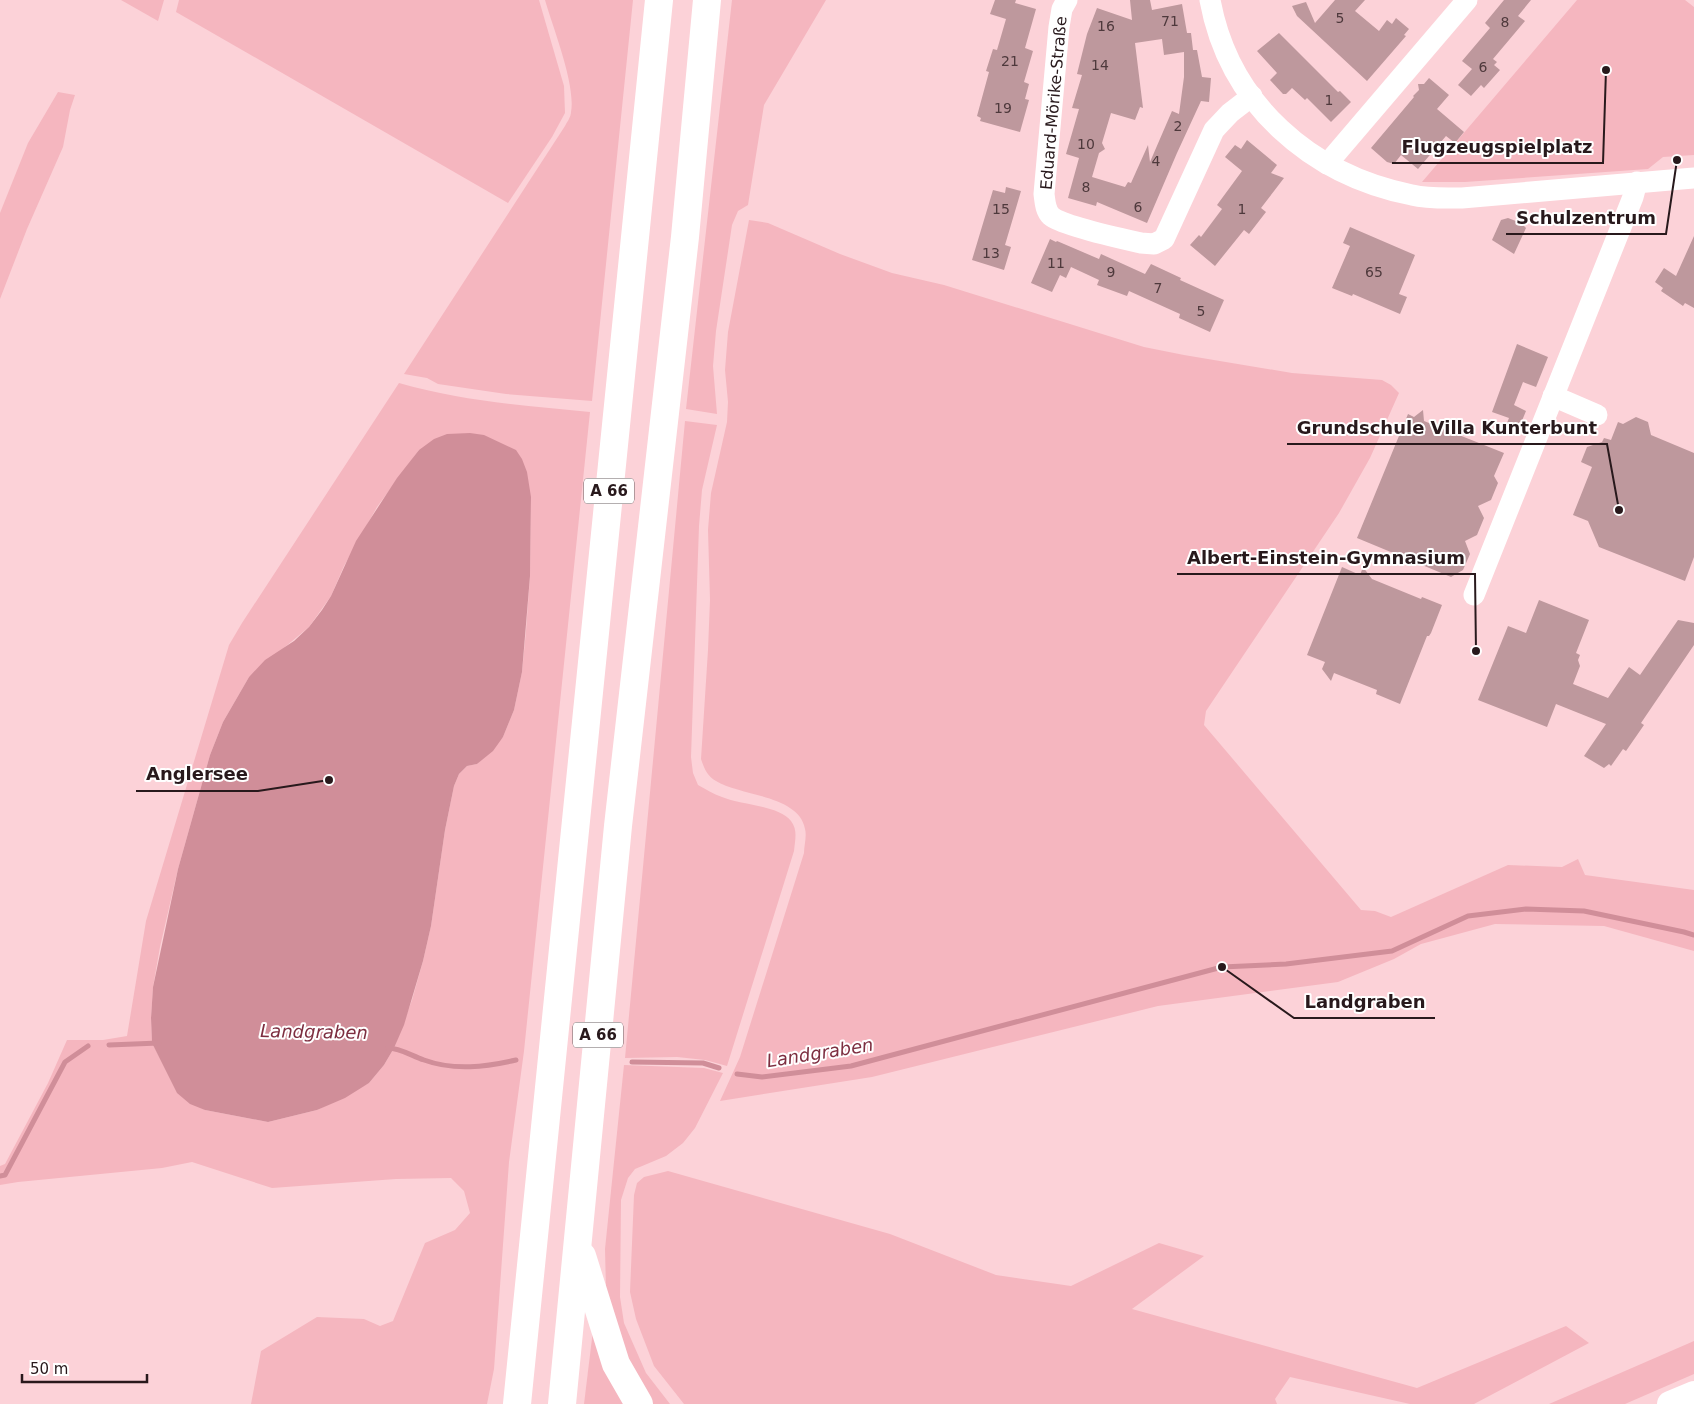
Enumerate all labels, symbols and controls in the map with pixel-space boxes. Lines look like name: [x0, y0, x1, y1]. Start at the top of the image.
house number: 5: [1336, 10, 1344, 26]
house number: 71: [1161, 13, 1179, 29]
house number: 8: [1501, 14, 1509, 30]
street label: Eduard-Mörike-Straße: [1036, 15, 1071, 191]
house number: 16: [1097, 18, 1115, 34]
house number: 21: [1001, 53, 1019, 69]
house number: 14: [1091, 57, 1109, 73]
house number: 6: [1479, 59, 1488, 75]
house number: 1: [1325, 92, 1333, 108]
house number: 19: [994, 100, 1012, 116]
house number: 2: [1174, 118, 1182, 134]
callout: Flugzeugspielplatz: [1392, 130, 1603, 163]
house number: 10: [1077, 136, 1095, 152]
text: Flugzeugspielplatz: [1402, 136, 1592, 157]
house number: 4: [1152, 153, 1161, 169]
house number: 8: [1082, 179, 1090, 195]
house number: 6: [1134, 199, 1143, 215]
house number: 15: [992, 201, 1010, 217]
house number: 1: [1238, 201, 1246, 217]
callout: Schulzentrum: [1506, 201, 1666, 234]
text: Schulzentrum: [1516, 207, 1656, 228]
house number: 13: [982, 245, 1000, 261]
house number: 11: [1047, 255, 1065, 271]
house number: 9: [1107, 264, 1115, 280]
house number: 65: [1365, 264, 1383, 280]
house number: 7: [1154, 280, 1162, 296]
house number: 5: [1197, 303, 1205, 319]
callout: Grundschule Villa Kunterbunt: [1287, 411, 1607, 444]
text: Grundschule Villa Kunterbunt: [1297, 417, 1598, 438]
road number: A 66: [584, 478, 634, 504]
callout: Albert-Einstein-Gymnasium: [1177, 541, 1475, 574]
text: Albert-Einstein-Gymnasium: [1187, 547, 1465, 568]
callout: Anglersee: [136, 758, 258, 791]
text: Anglersee: [146, 763, 248, 784]
callout: Landgraben: [1294, 985, 1435, 1018]
text: Landgraben: [1304, 991, 1426, 1012]
water label: Landgraben: [260, 1020, 368, 1043]
road number: A 66: [573, 1022, 623, 1048]
water label: Landgraben: [765, 1034, 875, 1071]
scale bar: [22, 1352, 148, 1384]
text: 50 m: [30, 1360, 68, 1378]

